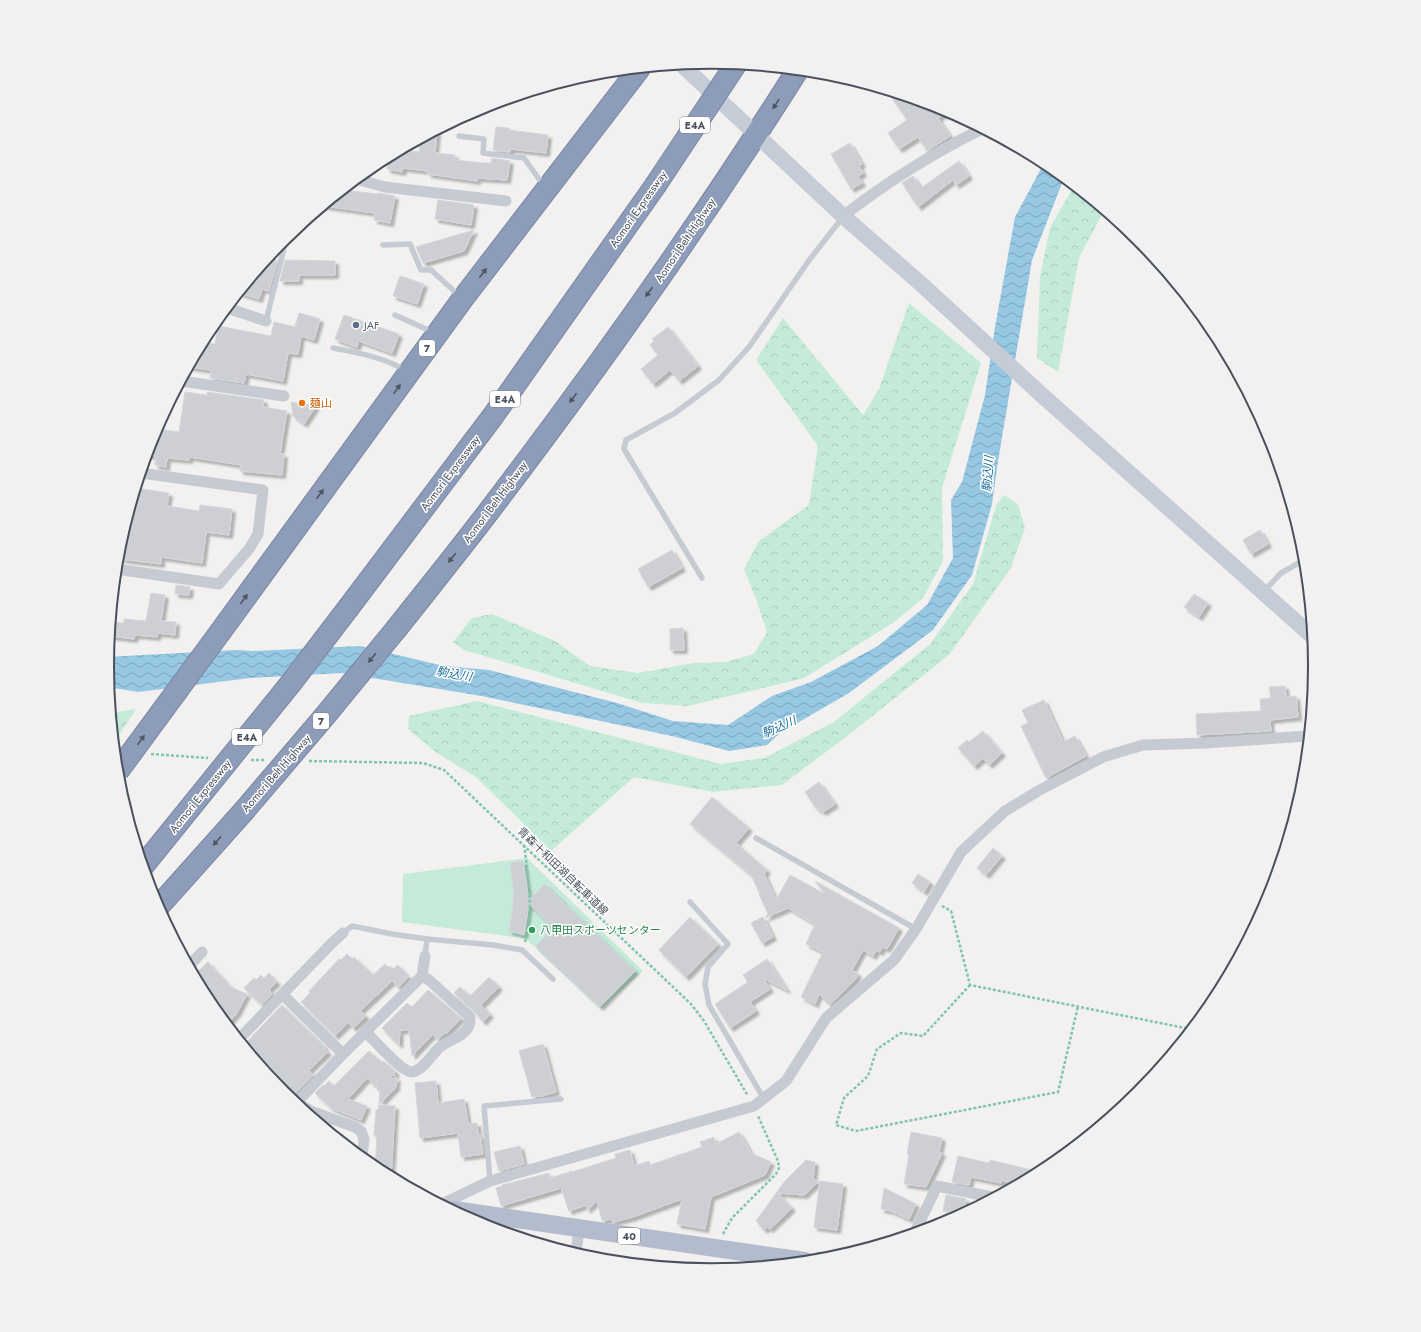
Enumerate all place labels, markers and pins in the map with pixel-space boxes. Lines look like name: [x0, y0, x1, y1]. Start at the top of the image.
place label: JAF: [362, 317, 379, 333]
marker: JAF: [351, 320, 361, 330]
place label: 麺山: [310, 395, 332, 411]
marker: 麺山: [297, 398, 307, 408]
place label: 八甲田スポーツセンター: [540, 922, 661, 938]
marker: 八甲田スポーツセンター: [527, 925, 537, 935]

